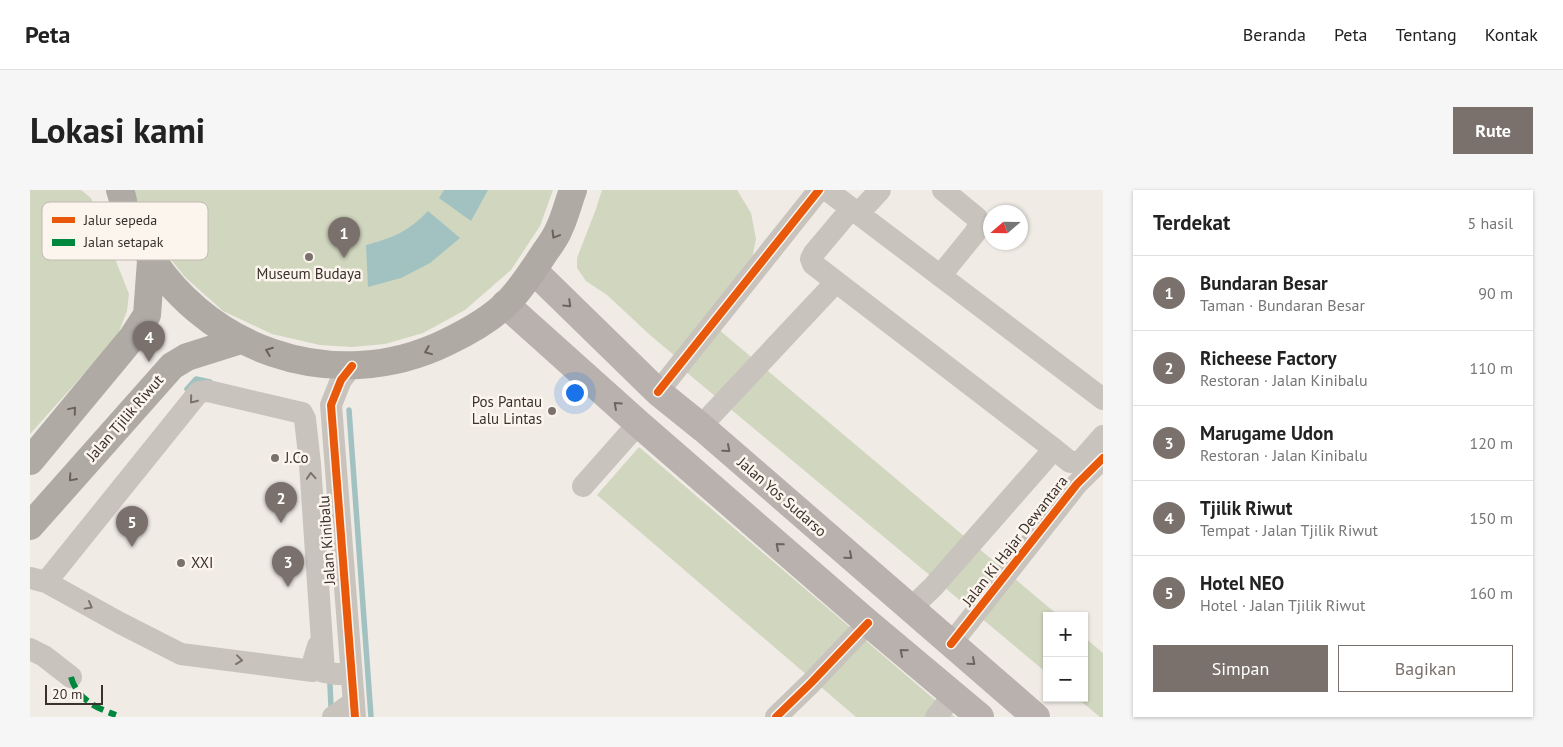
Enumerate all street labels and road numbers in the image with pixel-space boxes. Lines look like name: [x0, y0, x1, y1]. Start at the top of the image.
street label: Jalan Tjilik Riwut: [81, 371, 167, 465]
street label: Jalan Yos Sudarso: [733, 452, 831, 540]
street label: Jalan Ki Hajar Dewantara: [957, 472, 1071, 610]
street label: Jalan Kinibalu: [314, 495, 339, 586]

